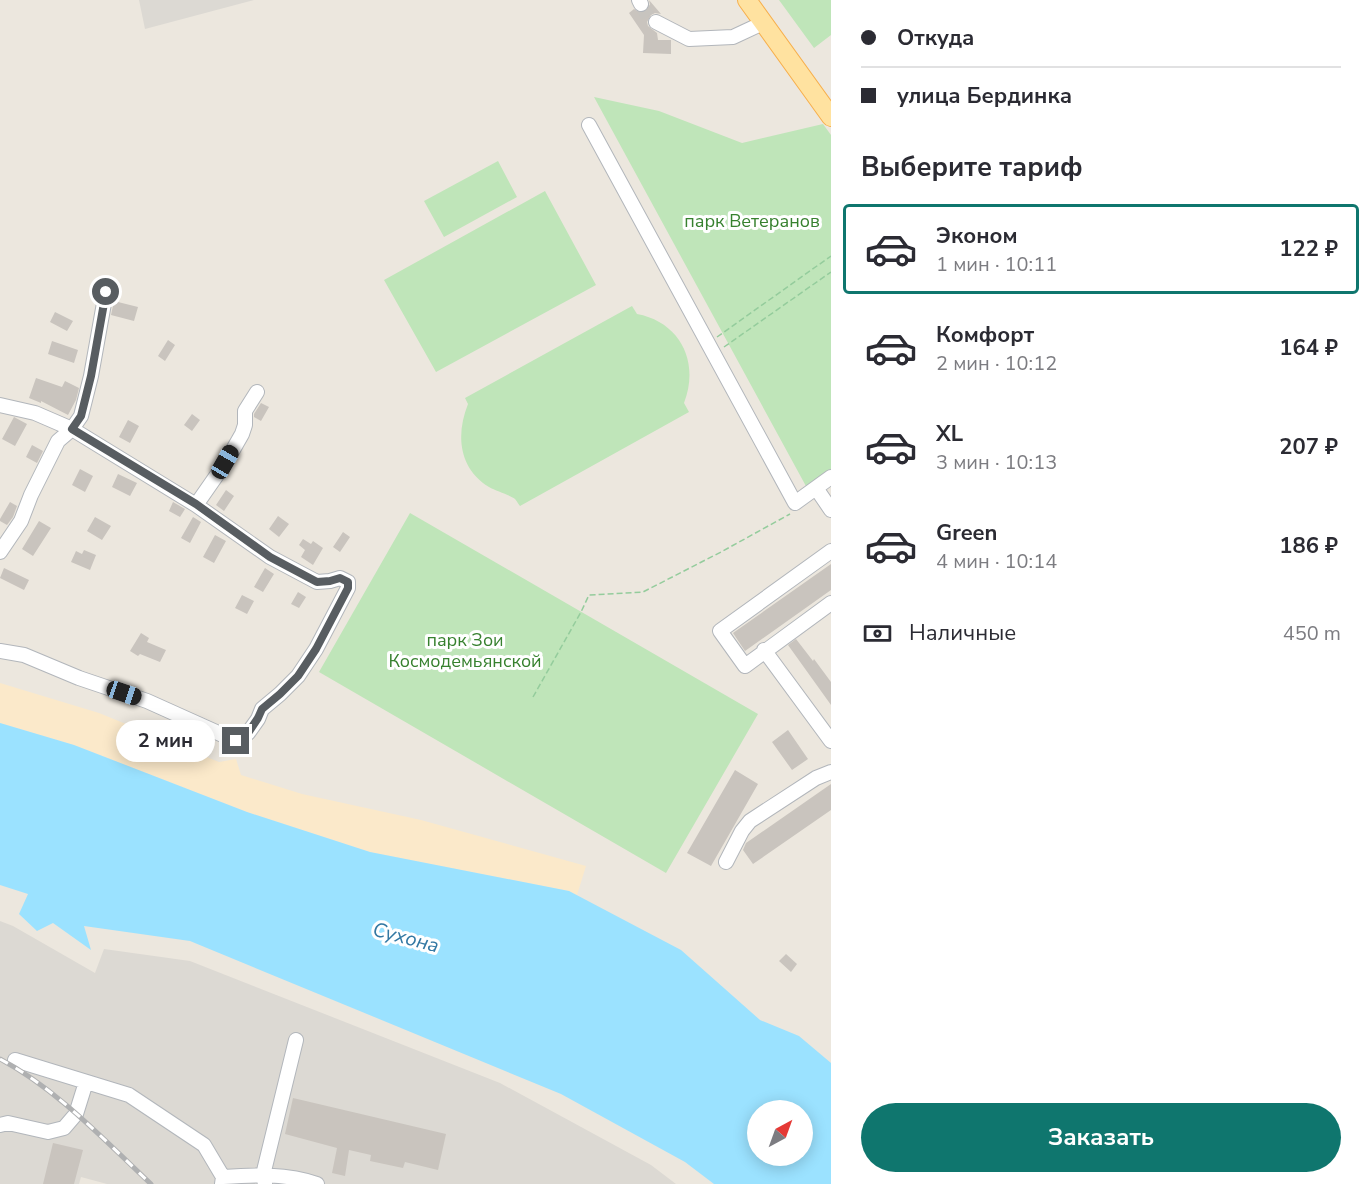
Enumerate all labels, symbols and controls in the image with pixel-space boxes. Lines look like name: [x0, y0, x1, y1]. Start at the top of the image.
text: Откуда: [897, 23, 974, 53]
text: улица Бердинка: [897, 81, 1072, 111]
text: Выберите тариф: [861, 149, 1083, 186]
park label: парк Ветеранов: [684, 209, 820, 233]
text: Эконом: [936, 221, 1018, 251]
icon: car: [864, 222, 918, 276]
text: 122 ₽: [1279, 234, 1338, 264]
text: 1 мин · 10:11: [936, 251, 1057, 278]
route start: [92, 278, 119, 305]
text: Комфорт: [936, 320, 1034, 350]
icon: car: [864, 321, 918, 375]
text: 164 ₽: [1279, 333, 1338, 363]
text: 2 мин · 10:12: [936, 350, 1057, 377]
text: XL: [936, 419, 963, 449]
icon: car: [864, 420, 918, 474]
text: 207 ₽: [1279, 432, 1338, 462]
car: [208, 442, 242, 482]
text: 3 мин · 10:13: [936, 449, 1057, 476]
text: Green: [936, 518, 997, 548]
icon: car: [864, 519, 918, 573]
text: 186 ₽: [1279, 531, 1338, 561]
text: 4 мин · 10:14: [936, 548, 1057, 575]
icon: cash: [861, 617, 894, 650]
text: Наличные: [909, 618, 1016, 648]
text: 450 m: [1283, 620, 1341, 647]
park label: парк Зои Космодемьянской: [388, 628, 542, 673]
car: [104, 679, 144, 707]
callout: 2 мин: [116, 720, 215, 762]
text: 2 мин: [138, 727, 193, 754]
route end: [222, 727, 249, 754]
water label: Сухона: [370, 916, 442, 959]
north arrow: [747, 1100, 813, 1166]
map controls: [747, 1100, 813, 1166]
button: Заказать: [861, 1103, 1341, 1172]

